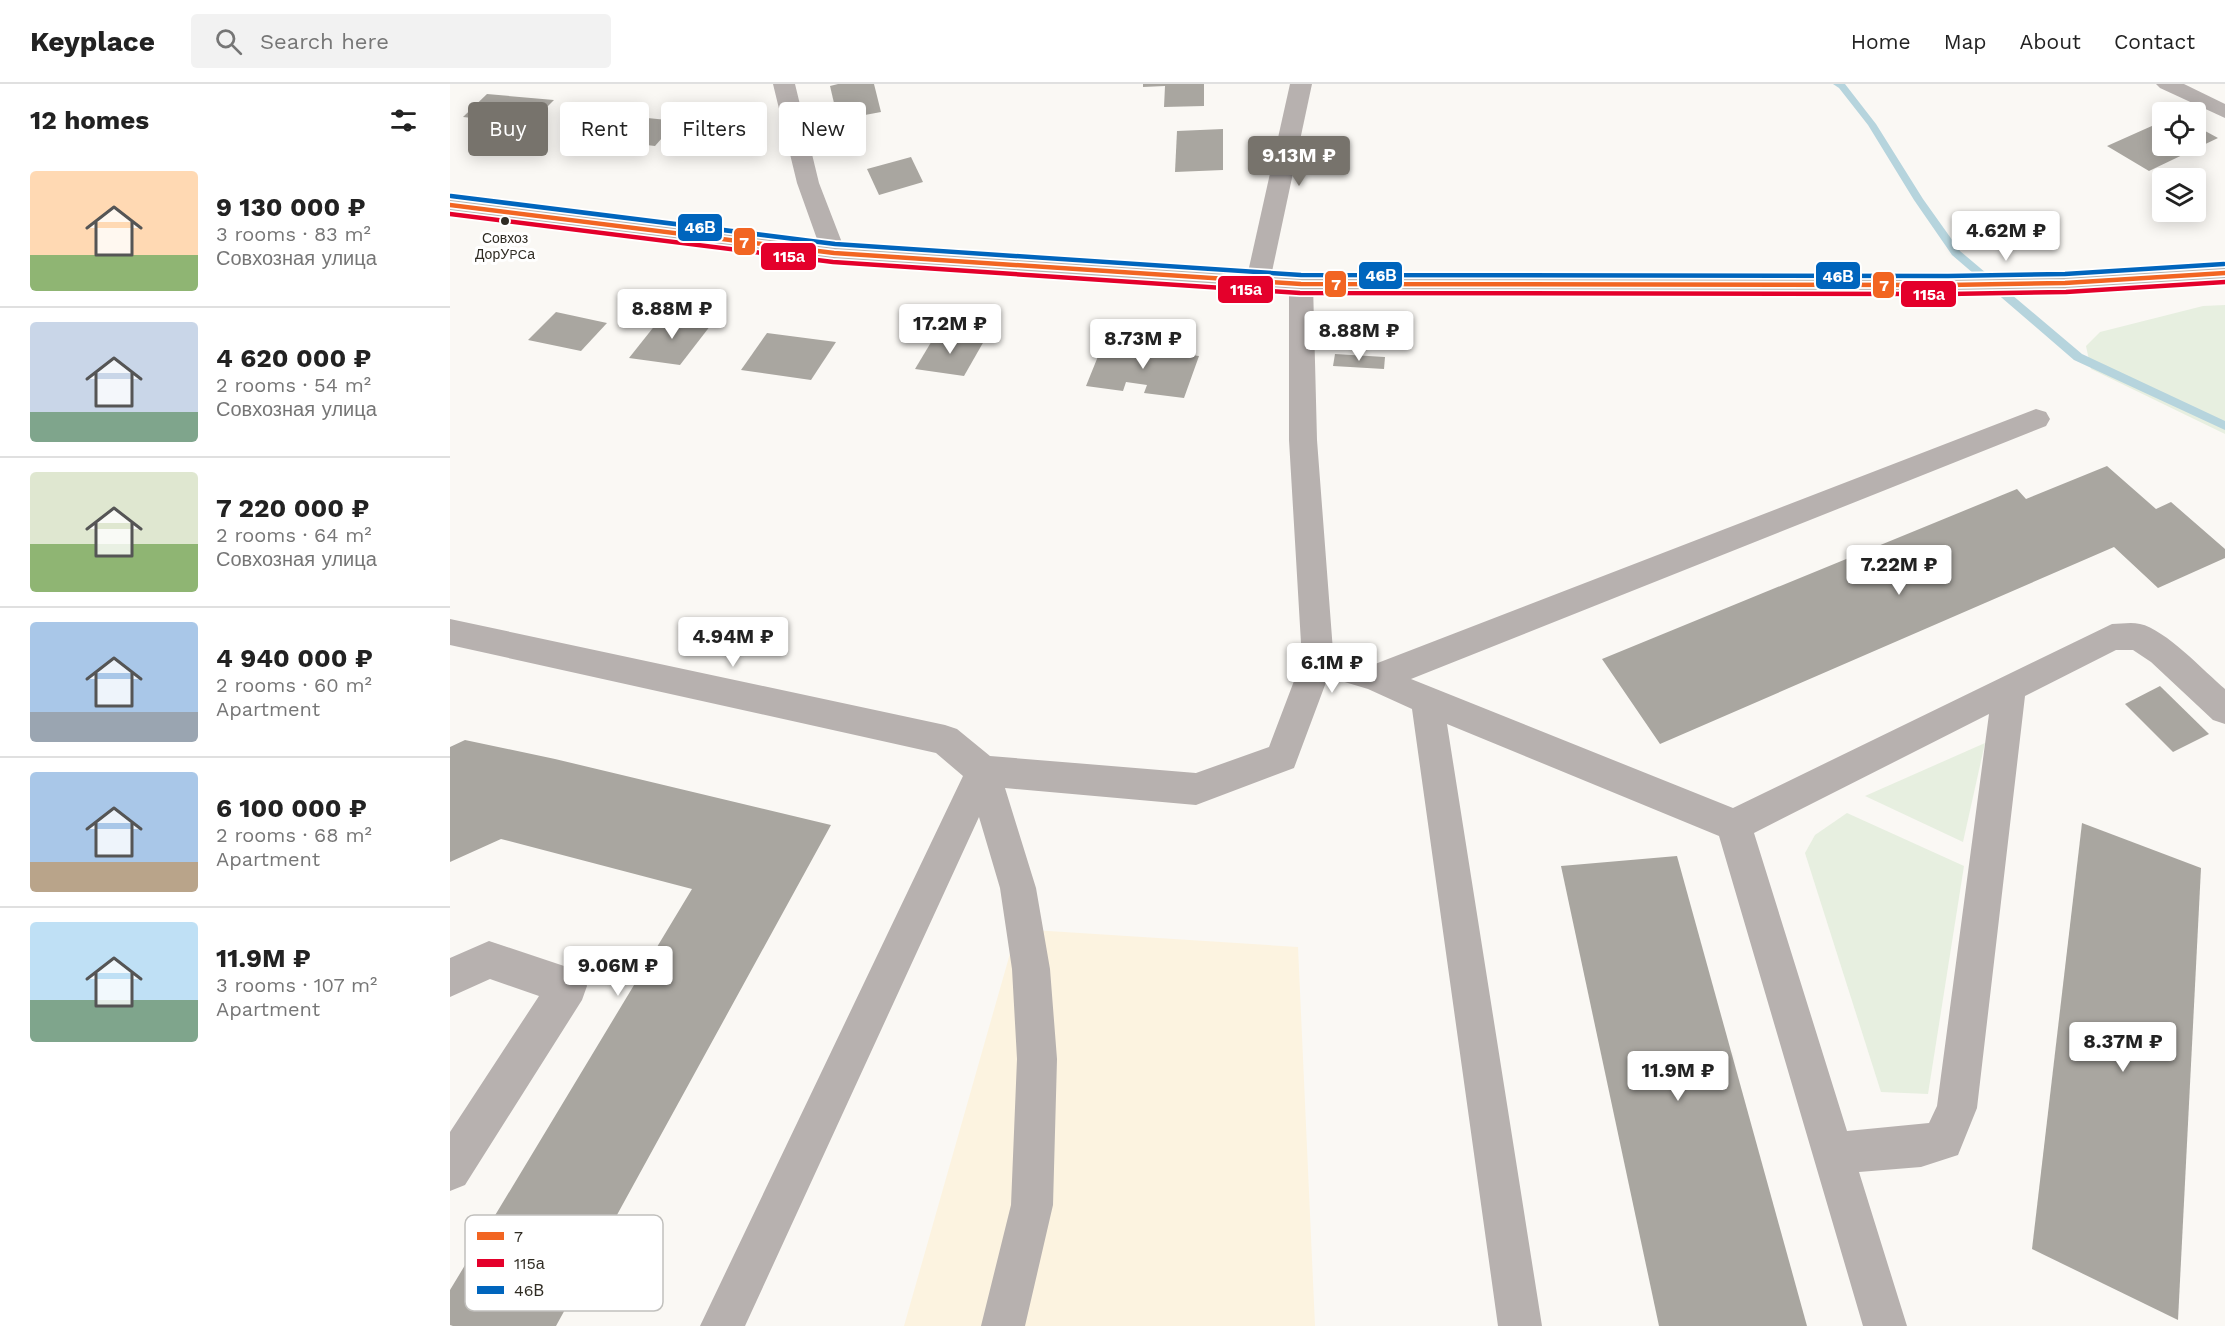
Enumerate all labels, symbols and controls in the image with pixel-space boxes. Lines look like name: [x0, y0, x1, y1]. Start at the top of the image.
search box: [191, 14, 611, 68]
text: Keyplace: [30, 25, 155, 58]
icon: search: [212, 25, 245, 58]
text: Search here: [260, 29, 389, 54]
text: Home: [1851, 29, 1911, 54]
text: Map: [1944, 29, 1987, 54]
text: About: [2020, 29, 2081, 54]
text: Contact: [2114, 29, 2195, 54]
chip: Buy: [468, 102, 548, 156]
chip: Rent: [560, 102, 649, 156]
chip: Filters: [661, 102, 767, 156]
chip: New: [779, 102, 866, 156]
map controls: [2152, 102, 2206, 222]
button: locate: [2152, 102, 2206, 156]
icon: filters: [387, 104, 420, 137]
text: 12 homes: [30, 105, 149, 135]
pin: 9.13M ₽: [1244, 136, 1354, 187]
text: 9.13M ₽: [1262, 143, 1336, 167]
button: layers: [2152, 168, 2206, 222]
text: 9 130 000 ₽: [216, 192, 366, 222]
icon: home: [78, 195, 150, 267]
pin: 4.62M ₽: [1951, 211, 2061, 262]
line badge: 46В: [677, 213, 723, 242]
marker: Совхоз ДорУPCа: [499, 215, 511, 227]
text: 46В: [684, 218, 716, 237]
text: 4.62M ₽: [1966, 218, 2046, 242]
text: 3 rooms · 83 m²: [216, 222, 371, 246]
line badge: 7: [733, 227, 756, 256]
place label: Совхоз ДорУPCа: [475, 230, 535, 262]
text: 7: [739, 233, 749, 252]
line badge: 115а: [760, 242, 817, 271]
text: Совхозная улица: [216, 246, 377, 270]
text: 115а: [773, 247, 805, 266]
line badge: 46В: [1358, 261, 1403, 290]
line badge: 46В: [1815, 261, 1861, 290]
text: 46В: [1365, 266, 1397, 285]
text: 46В: [1822, 267, 1854, 286]
line badge: 7: [1324, 270, 1347, 298]
line badge: 7: [1872, 271, 1895, 299]
line badge: 115а: [1217, 275, 1274, 304]
text: 7: [1331, 275, 1341, 294]
text: 7: [1879, 276, 1889, 295]
text: 115а: [1230, 280, 1262, 299]
line badge: 115а: [1900, 280, 1957, 308]
text: 115а: [1913, 285, 1945, 304]
pin: 8.88M ₽: [617, 289, 727, 340]
text: 8.88M ₽: [631, 296, 713, 320]
pin: 17.2M ₽: [895, 304, 1005, 355]
text: 17.2M ₽: [913, 311, 987, 335]
pin: 8.88M ₽: [1304, 311, 1414, 362]
text: 8.88M ₽: [1318, 318, 1400, 342]
pin: 8.73M ₽: [1088, 319, 1198, 370]
text: 8.73M ₽: [1104, 326, 1182, 350]
text: 4 620 000 ₽: [216, 343, 371, 373]
icon: home: [78, 346, 150, 418]
text: 2 rooms · 54 m²: [216, 373, 371, 397]
text: Совхозная улица: [216, 397, 377, 421]
text: 7 220 000 ₽: [216, 493, 369, 523]
icon: home: [78, 496, 150, 568]
text: 2 rooms · 64 m²: [216, 523, 372, 547]
pin: 7.22M ₽: [1844, 545, 1954, 596]
text: Совхозная улица: [216, 547, 377, 571]
text: 7.22M ₽: [1860, 552, 1938, 576]
pin: 4.94M ₽: [678, 617, 788, 668]
text: 4.94M ₽: [692, 624, 774, 648]
text: 4 940 000 ₽: [216, 643, 373, 673]
pin: 6.1M ₽: [1283, 643, 1381, 694]
icon: home: [78, 646, 150, 718]
text: 6.1M ₽: [1301, 650, 1363, 674]
text: 2 rooms · 60 m²: [216, 673, 372, 697]
text: Apartment: [216, 697, 320, 721]
text: 6 100 000 ₽: [216, 793, 367, 823]
icon: home: [78, 796, 150, 868]
text: 2 rooms · 68 m²: [216, 823, 372, 847]
text: Apartment: [216, 847, 320, 871]
text: 11.9M ₽: [216, 943, 311, 973]
icon: home: [78, 946, 150, 1018]
pin: 9.06M ₽: [563, 946, 673, 997]
text: 9.06M ₽: [578, 953, 658, 977]
text: 3 rooms · 107 m²: [216, 973, 377, 997]
text: Apartment: [216, 997, 320, 1021]
pin: 8.37M ₽: [2068, 1022, 2178, 1073]
text: 8.37M ₽: [2083, 1029, 2163, 1053]
pin: 11.9M ₽: [1623, 1051, 1733, 1102]
text: 11.9M ₽: [1641, 1058, 1715, 1082]
legend: [465, 1215, 663, 1311]
text: 7: [514, 1227, 523, 1246]
text: 115а: [514, 1254, 545, 1273]
text: 46В: [514, 1281, 544, 1300]

